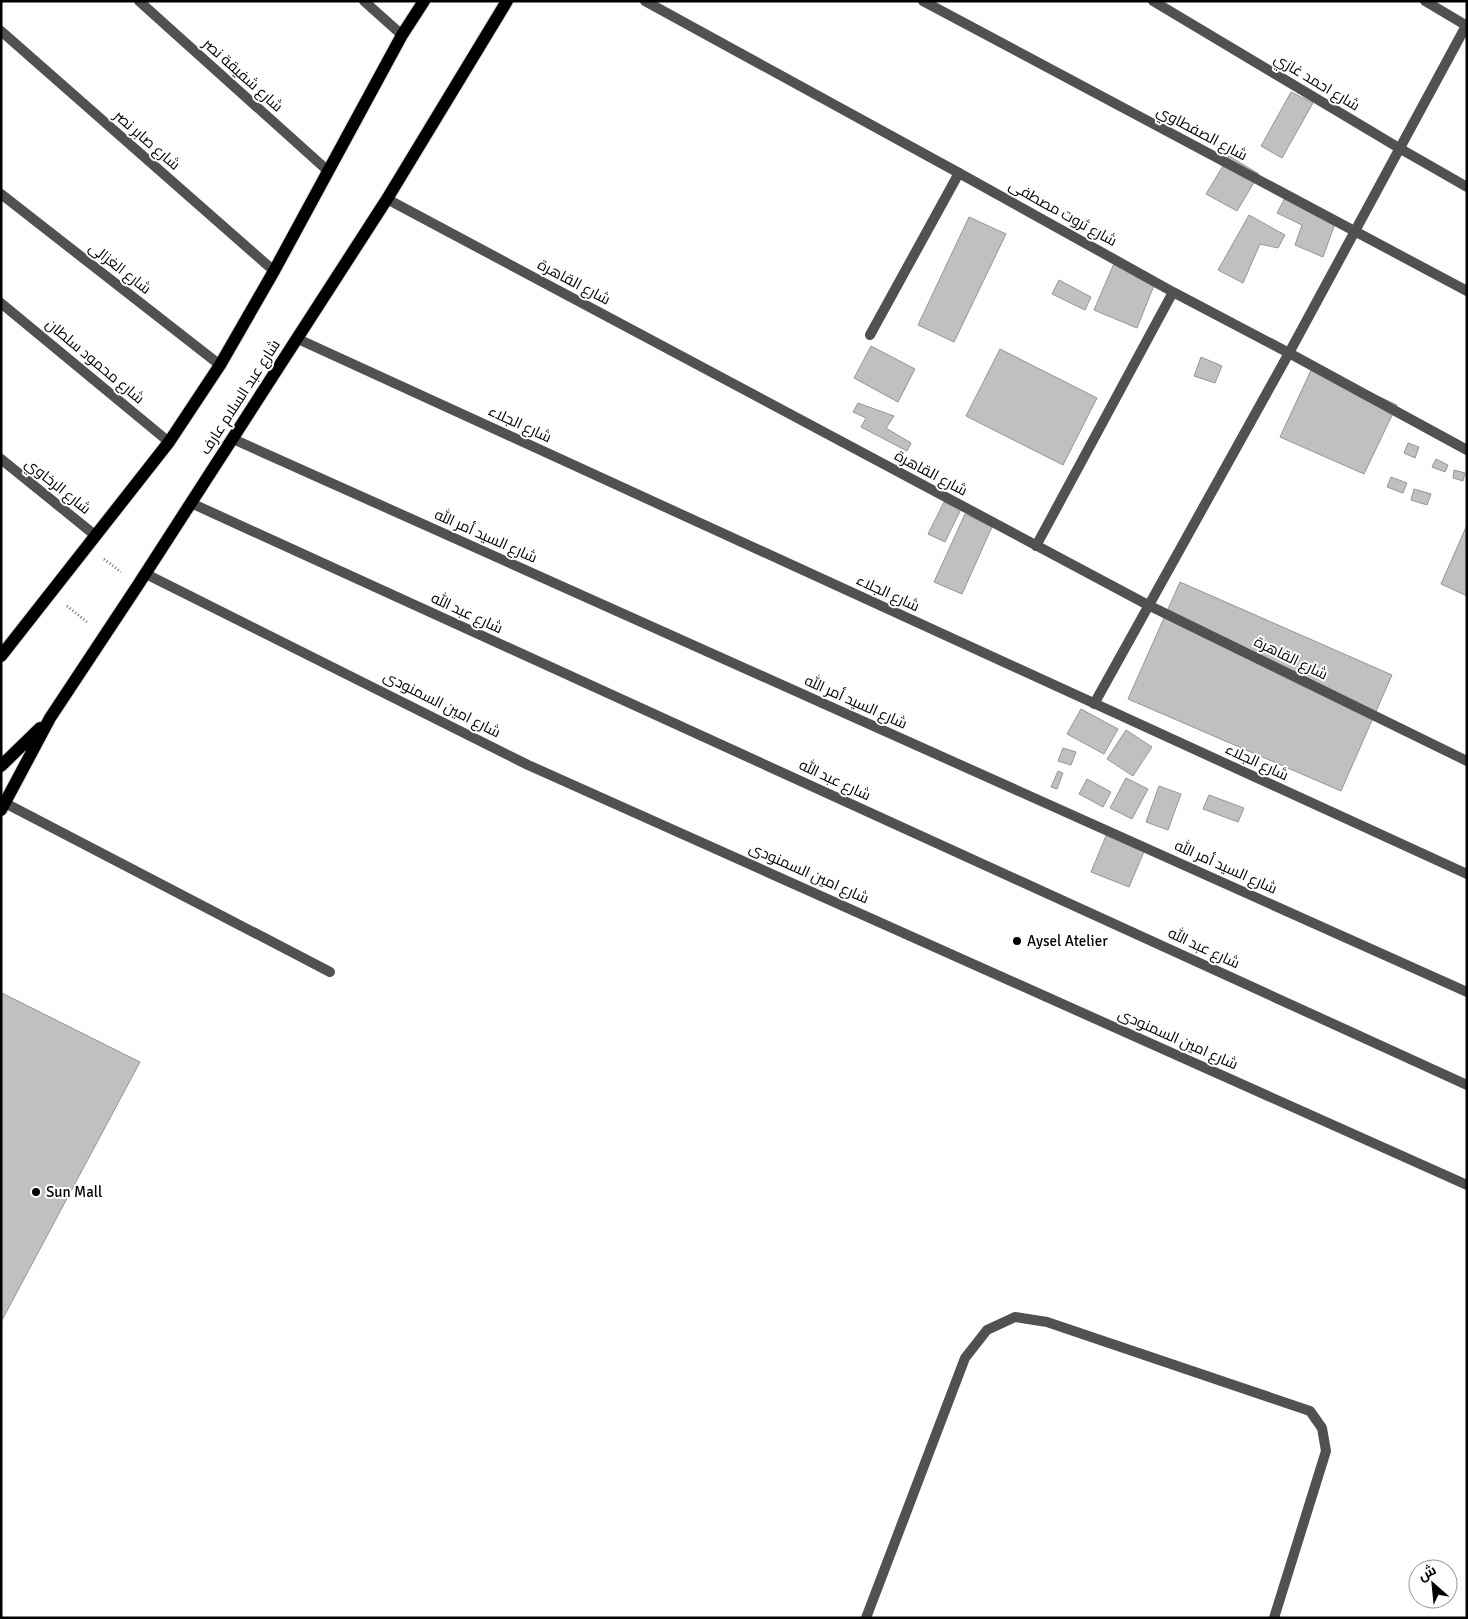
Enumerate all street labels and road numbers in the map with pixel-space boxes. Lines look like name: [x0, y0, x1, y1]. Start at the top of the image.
street label: شارع شفيقة نصر: [197, 34, 287, 117]
street label: شارع احمد غازي: [1269, 49, 1363, 117]
street label: شارع الصفطاوي: [1152, 102, 1250, 167]
street label: شارع صابر نصر: [108, 106, 184, 175]
street label: شارع ثروت مصطفى: [1005, 176, 1120, 252]
street label: شارع الغزالى: [84, 238, 155, 299]
street label: شارع القاهرة: [534, 255, 613, 310]
street label: شارع محمود سلطان: [41, 315, 148, 409]
street label: شارع عبد السلام عارف: [196, 336, 286, 459]
street label: شارع الجلاء: [485, 402, 555, 448]
street label: شارع القاهرة: [891, 446, 970, 501]
street label: شارع الرخاوي: [20, 454, 95, 520]
street label: شارع السيد أمر الله: [431, 504, 541, 569]
street label: شارع الجلاء: [853, 571, 923, 617]
street label: شارع عبد الله: [428, 588, 506, 639]
street label: شارع القاهرة: [1250, 632, 1331, 685]
street label: شارع امين السمنودى: [379, 667, 504, 743]
street label: شارع السيد أمر الله: [801, 670, 911, 735]
street label: شارع الجلاء: [1222, 740, 1292, 786]
street label: شارع عبد الله: [796, 755, 874, 806]
street label: شارع السيد أمر الله: [1171, 835, 1281, 900]
street label: شارع امين السمنودى: [746, 839, 872, 909]
street label: شارع عبد الله: [1165, 923, 1243, 974]
street label: شارع امين السمنودى: [1115, 1005, 1241, 1075]

